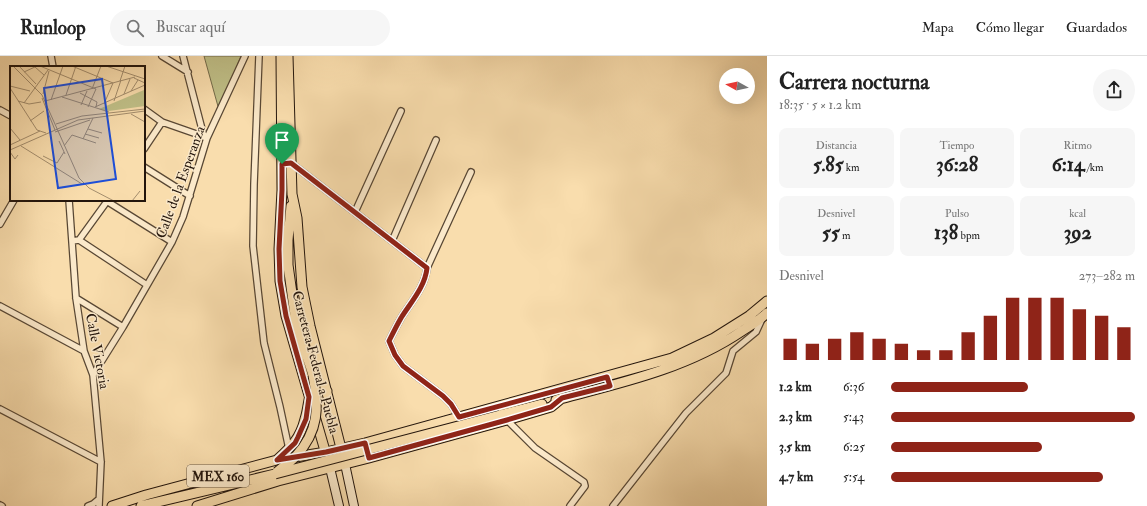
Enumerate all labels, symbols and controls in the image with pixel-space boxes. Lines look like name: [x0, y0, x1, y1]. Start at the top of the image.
search box: [110, 10, 390, 46]
text: Runloop: [20, 16, 86, 40]
icon: search: [124, 17, 146, 39]
text: Buscar aquí: [156, 18, 225, 37]
text: Mapa: [922, 19, 954, 36]
text: Cómo llegar: [976, 19, 1044, 36]
text: Guardados: [1066, 19, 1127, 36]
inset map: [10, 66, 145, 201]
north arrow: [719, 68, 755, 104]
map controls: [719, 68, 755, 104]
text: Carrera nocturna: [779, 68, 929, 96]
button: share: [1093, 69, 1135, 111]
text: 18:35 · 5 × 1.2 km: [779, 97, 861, 113]
street label: Calle de la Esperanza: [152, 123, 210, 241]
pin: [265, 123, 299, 164]
icon: arrive: [271, 129, 293, 151]
text: Distancia: [816, 139, 857, 152]
text: Tiempo: [940, 139, 974, 152]
text: Ritmo: [1064, 139, 1092, 152]
text: 5.85: [813, 152, 844, 177]
text: 36:28: [936, 152, 978, 177]
text: 6:14: [1052, 152, 1085, 177]
text: km: [844, 161, 860, 174]
text: /km: [1085, 161, 1104, 174]
text: Desnivel: [817, 207, 855, 220]
text: Pulso: [945, 207, 969, 220]
text: kcal: [1069, 207, 1086, 220]
text: 55: [822, 220, 840, 245]
text: 138: [934, 220, 958, 245]
text: 392: [1064, 220, 1092, 245]
text: m: [840, 229, 851, 242]
text: bpm: [958, 229, 980, 242]
text: Desnivel: [779, 268, 824, 284]
text: 273–282 m: [1079, 268, 1135, 284]
street label: Carretera Federal a Puebla: [288, 289, 343, 436]
street label: Calle Victoria: [82, 312, 113, 391]
text: 1.2 km: [779, 379, 812, 395]
text: 6:36: [843, 379, 864, 395]
text: 2.3 km: [779, 409, 812, 425]
text: 5:43: [843, 409, 864, 425]
text: 3.5 km: [779, 439, 811, 455]
text: 6:25: [843, 439, 865, 455]
road number: MEX 160: [187, 465, 249, 487]
text: 4.7 km: [779, 469, 813, 485]
text: 5:54: [843, 469, 864, 485]

